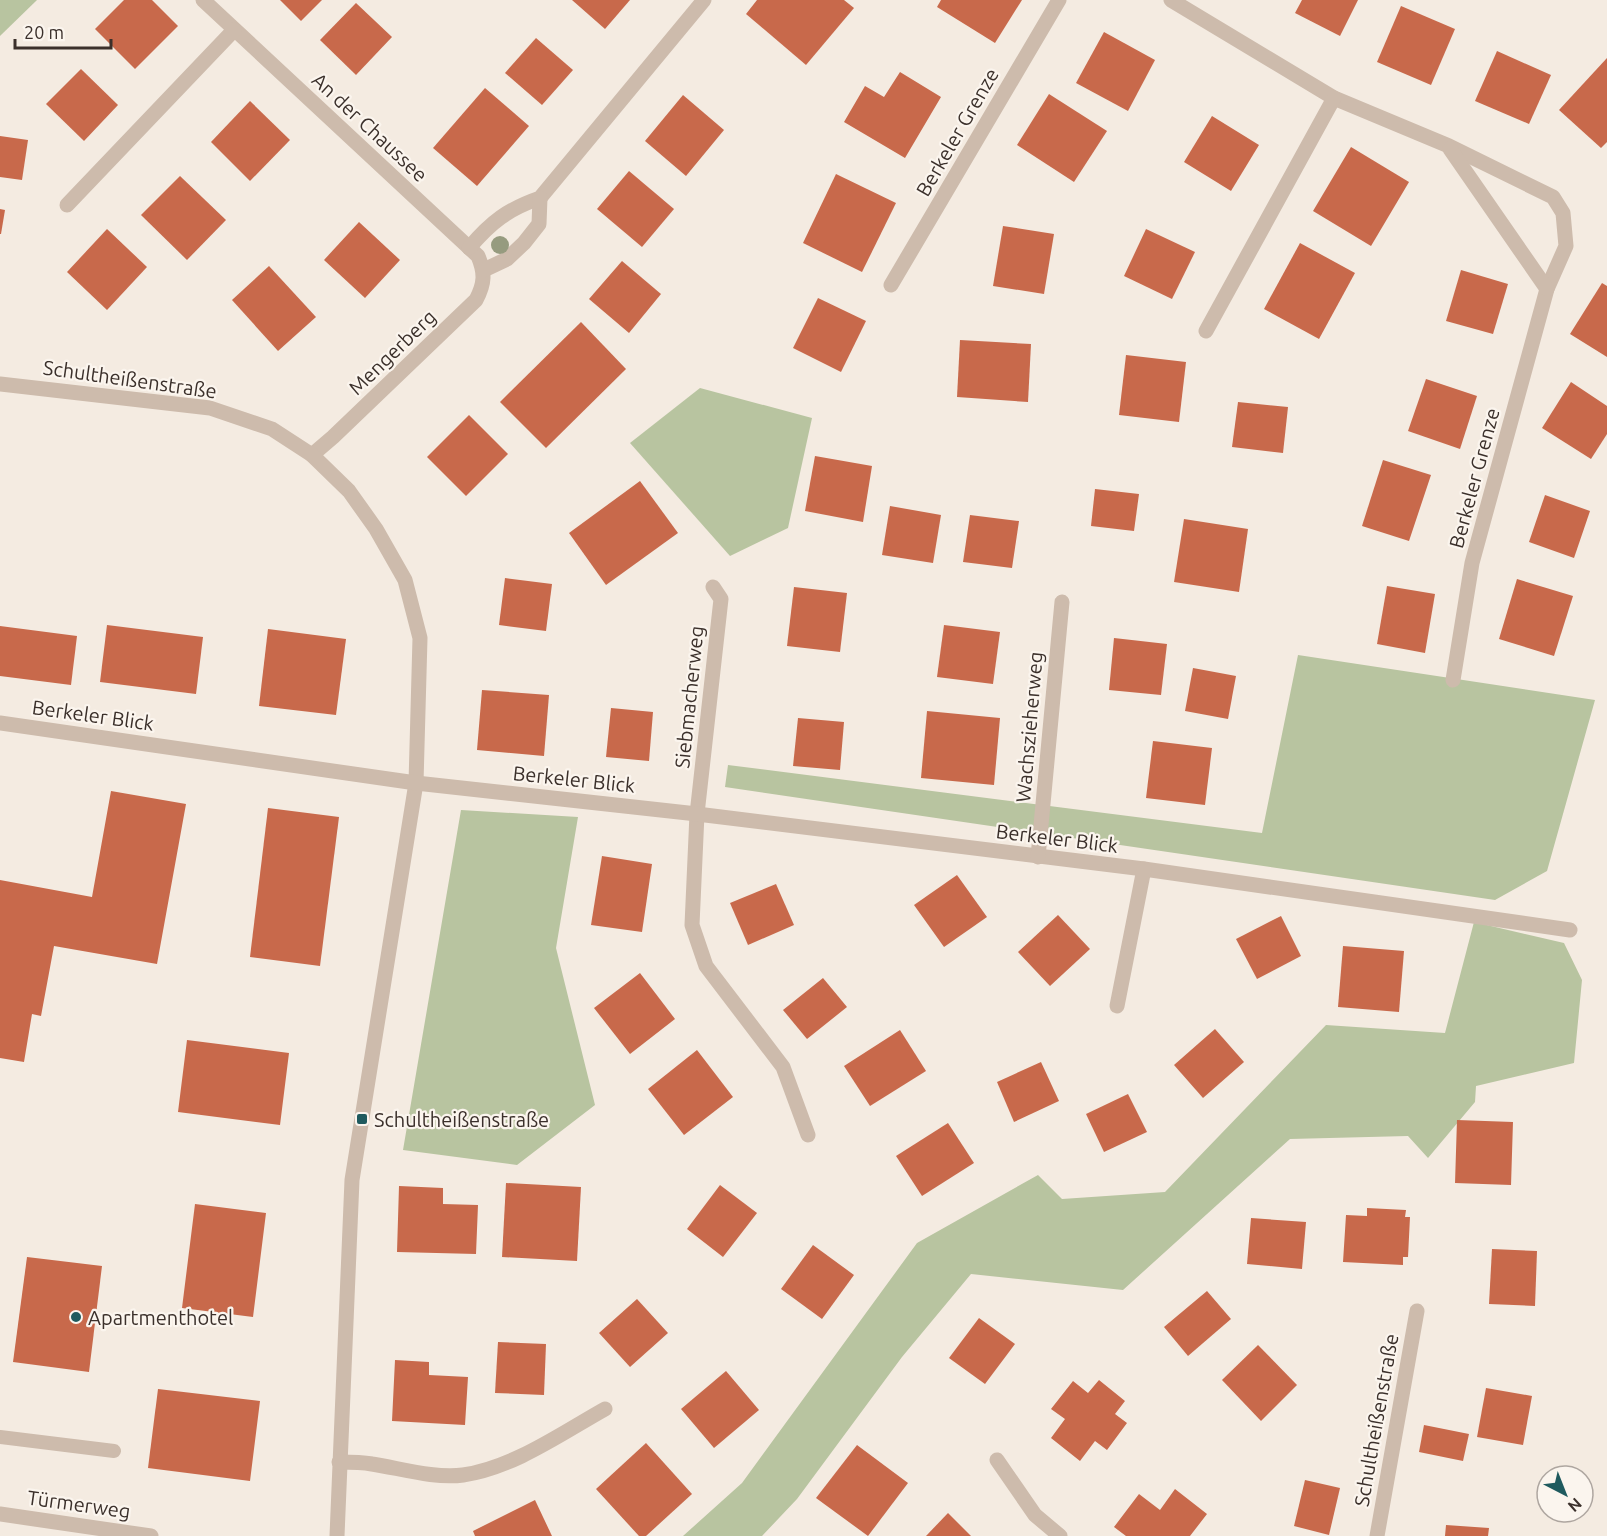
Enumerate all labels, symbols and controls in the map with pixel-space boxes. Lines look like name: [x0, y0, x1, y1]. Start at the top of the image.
scale bar: [15, 12, 111, 50]
text: 20 m: [24, 22, 64, 42]
street label: Berkeler Grenze: [911, 64, 1003, 200]
street label: An der Chaussee: [308, 68, 432, 186]
street label: Mengerberg: [344, 305, 440, 399]
street label: Schultheißenstraße: [42, 355, 218, 403]
street label: Berkeler Grenze: [1444, 406, 1504, 550]
street label: Siebmacherweg: [670, 624, 708, 770]
street label: Wachszieherweg: [1011, 651, 1047, 803]
street label: Berkeler Blick: [31, 695, 155, 735]
street label: Berkeler Blick: [512, 761, 636, 797]
street label: Berkeler Blick: [995, 819, 1119, 857]
place label: Schultheißenstraße: [374, 1108, 549, 1131]
marker: Schultheißenstraße: [355, 1112, 369, 1126]
place label: Apartmenthotel: [88, 1306, 233, 1329]
marker: Apartmenthotel: [69, 1310, 83, 1324]
street label: Schultheißenstraße: [1349, 1332, 1403, 1508]
north arrow: [1535, 1464, 1595, 1524]
street label: Türmerweg: [26, 1485, 132, 1523]
text: N: [1565, 1494, 1585, 1516]

